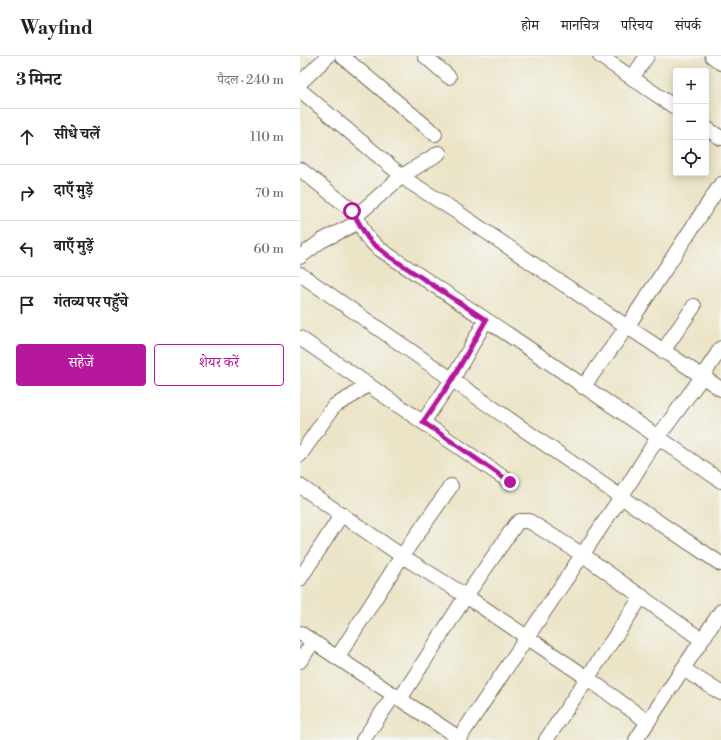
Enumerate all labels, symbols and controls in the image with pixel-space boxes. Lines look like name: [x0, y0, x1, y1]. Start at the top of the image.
text: Wayfind: [20, 16, 93, 40]
text: होम: [521, 17, 539, 35]
text: मानचित्र: [561, 17, 599, 35]
text: परिचय: [621, 17, 653, 35]
text: संपर्क: [675, 17, 701, 35]
map controls: [673, 68, 709, 176]
button: +: [673, 68, 709, 104]
text: 3 मिनट: [16, 69, 61, 91]
text: पैदल · 240 m: [217, 72, 284, 88]
button: −: [673, 104, 709, 140]
text: सीधे चलें: [54, 125, 100, 144]
icon: ahead: [16, 126, 38, 148]
text: 110 m: [250, 129, 284, 145]
button: locate: [673, 140, 709, 176]
text: दाएँ मुड़ें: [54, 181, 93, 200]
icon: right: [16, 182, 38, 204]
text: 70 m: [255, 185, 284, 201]
route start: [343, 202, 361, 220]
text: बाएँ मुड़ें: [54, 237, 94, 256]
icon: left: [16, 238, 38, 260]
text: 60 m: [253, 241, 284, 257]
text: गंतव्य पर पहुँचे: [54, 293, 128, 312]
icon: arrive: [16, 294, 38, 316]
button: सहेजें: [16, 344, 146, 386]
button: शेयर करें: [154, 344, 284, 386]
route end: [501, 473, 519, 491]

